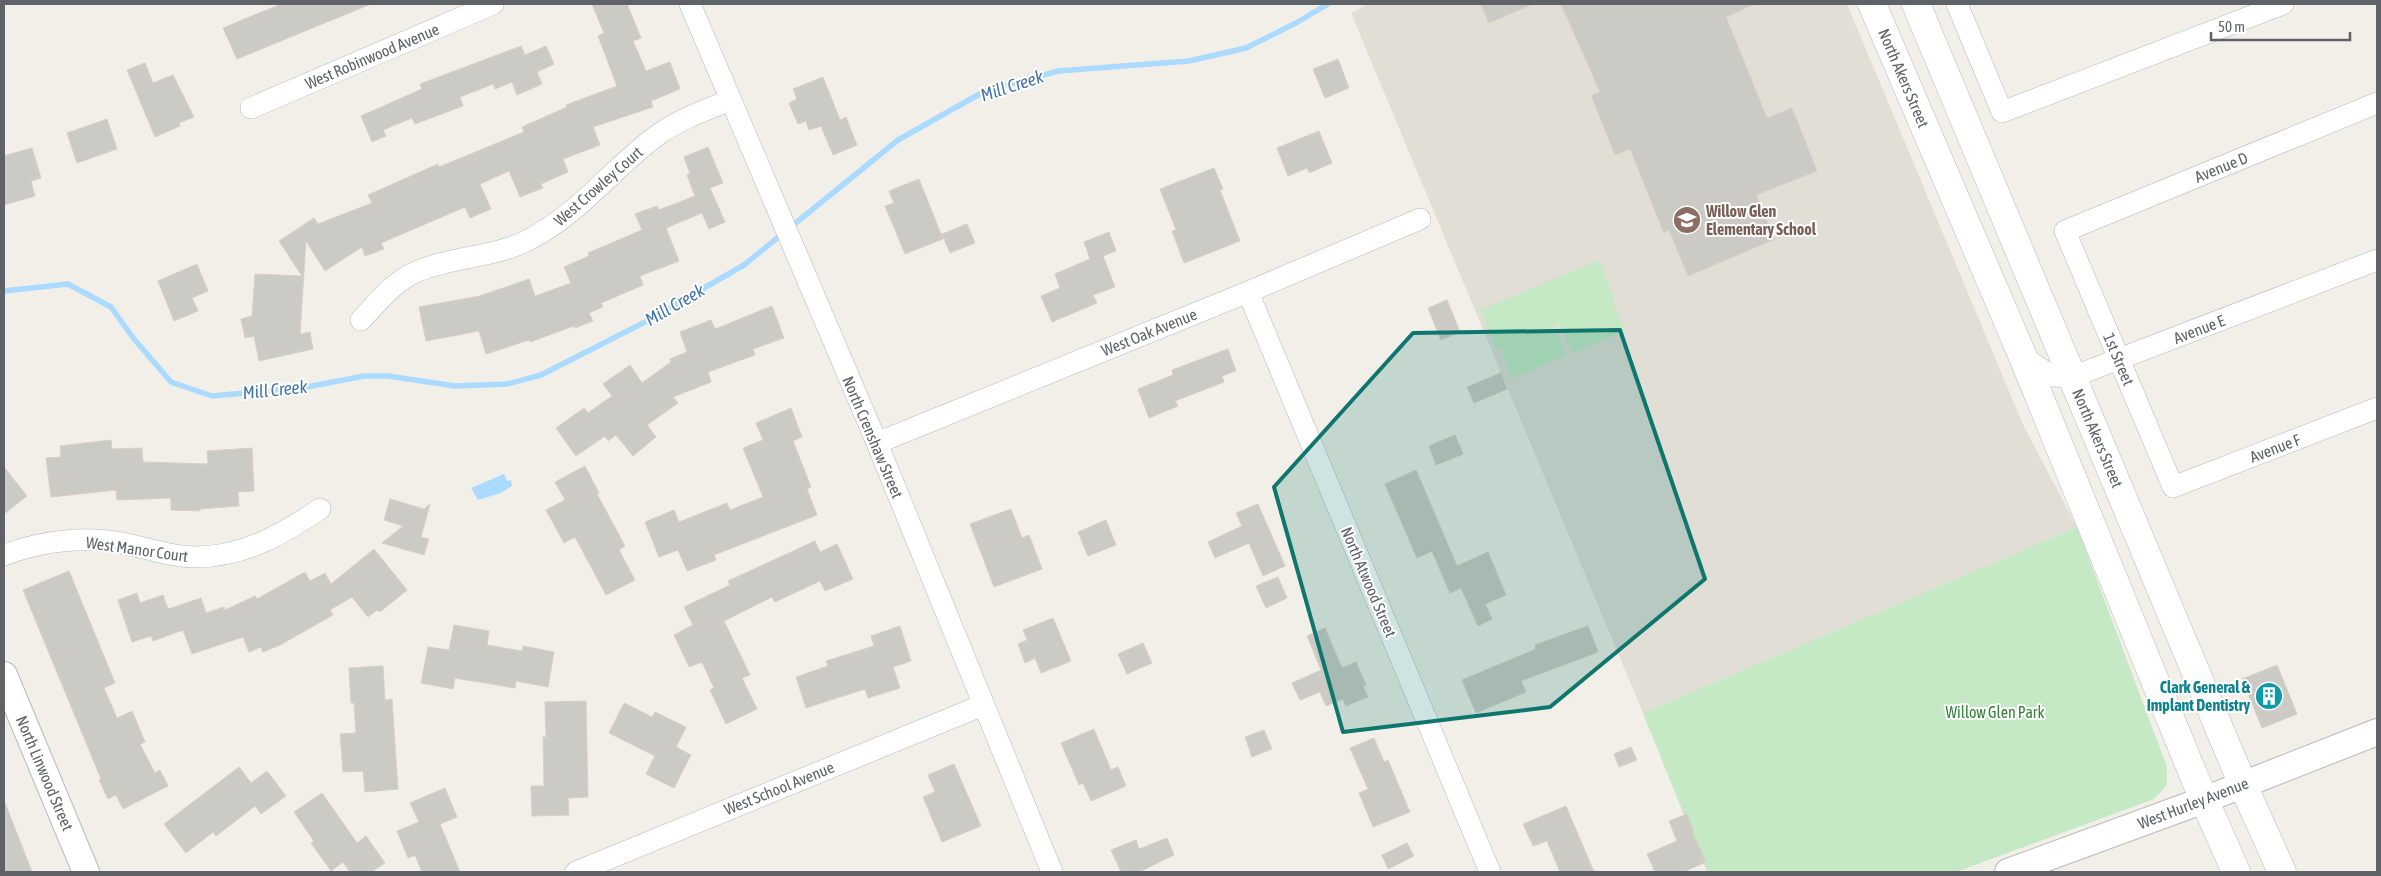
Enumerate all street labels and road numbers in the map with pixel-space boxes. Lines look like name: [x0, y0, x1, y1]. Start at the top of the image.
street label: West Robinwood Avenue: [302, 20, 442, 92]
street label: North Akers Street: [1875, 26, 1933, 130]
street label: West Crowley Court: [550, 142, 647, 230]
street label: Avenue D: [2192, 148, 2250, 186]
street label: West Oak Avenue: [1099, 305, 1199, 359]
street label: Avenue E: [2171, 311, 2227, 347]
street label: 1st Street: [2100, 330, 2138, 388]
street label: North Crenshaw Street: [839, 373, 907, 501]
street label: North Akers Street: [2069, 386, 2127, 490]
street label: Avenue F: [2247, 430, 2303, 466]
street label: North Atwood Street: [1338, 524, 1400, 640]
street label: West Manor Court: [85, 533, 190, 565]
street label: North Linwood Street: [13, 713, 77, 833]
street label: West School Avenue: [721, 758, 837, 818]
street label: West Hurley Avenue: [2135, 774, 2251, 833]

